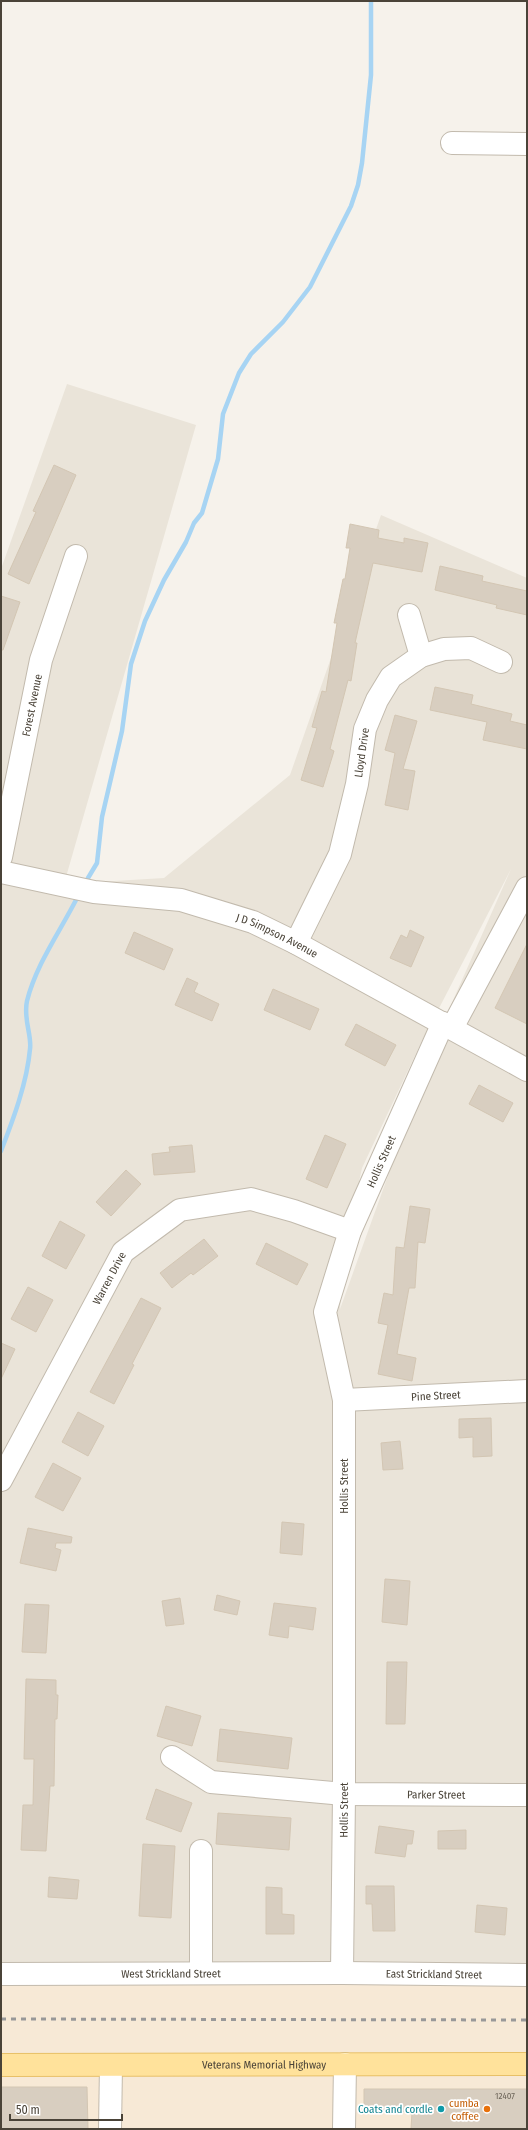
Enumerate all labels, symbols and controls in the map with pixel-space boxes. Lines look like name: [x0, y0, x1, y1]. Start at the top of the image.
street label: Forest Avenue: [19, 673, 45, 737]
street label: Lloyd Drive: [352, 727, 372, 778]
street label: J D Simpson Avenue: [234, 911, 320, 960]
street label: Hollis Street: [364, 1133, 399, 1189]
street label: Warren Drive: [90, 1250, 128, 1307]
street label: Pine Street: [411, 1388, 461, 1403]
street label: Hollis Street: [338, 1458, 351, 1514]
street label: Hollis Street: [337, 1782, 351, 1838]
street label: Parker Street: [407, 1788, 466, 1801]
street label: West Strickland Street: [121, 1967, 221, 1980]
street label: East Strickland Street: [386, 1967, 483, 1981]
street label: Veterans Memorial Highway: [202, 2058, 326, 2071]
house number: 12407: [495, 2091, 515, 2101]
scale bar: [10, 2096, 122, 2122]
place label: cumba coffee: [449, 2097, 479, 2123]
text: 50 m: [16, 2103, 40, 2117]
place label: Coats and cordle: [358, 2103, 433, 2116]
marker: Coats and cordle: [436, 2104, 446, 2114]
marker: cumba coffee: [482, 2104, 492, 2114]

